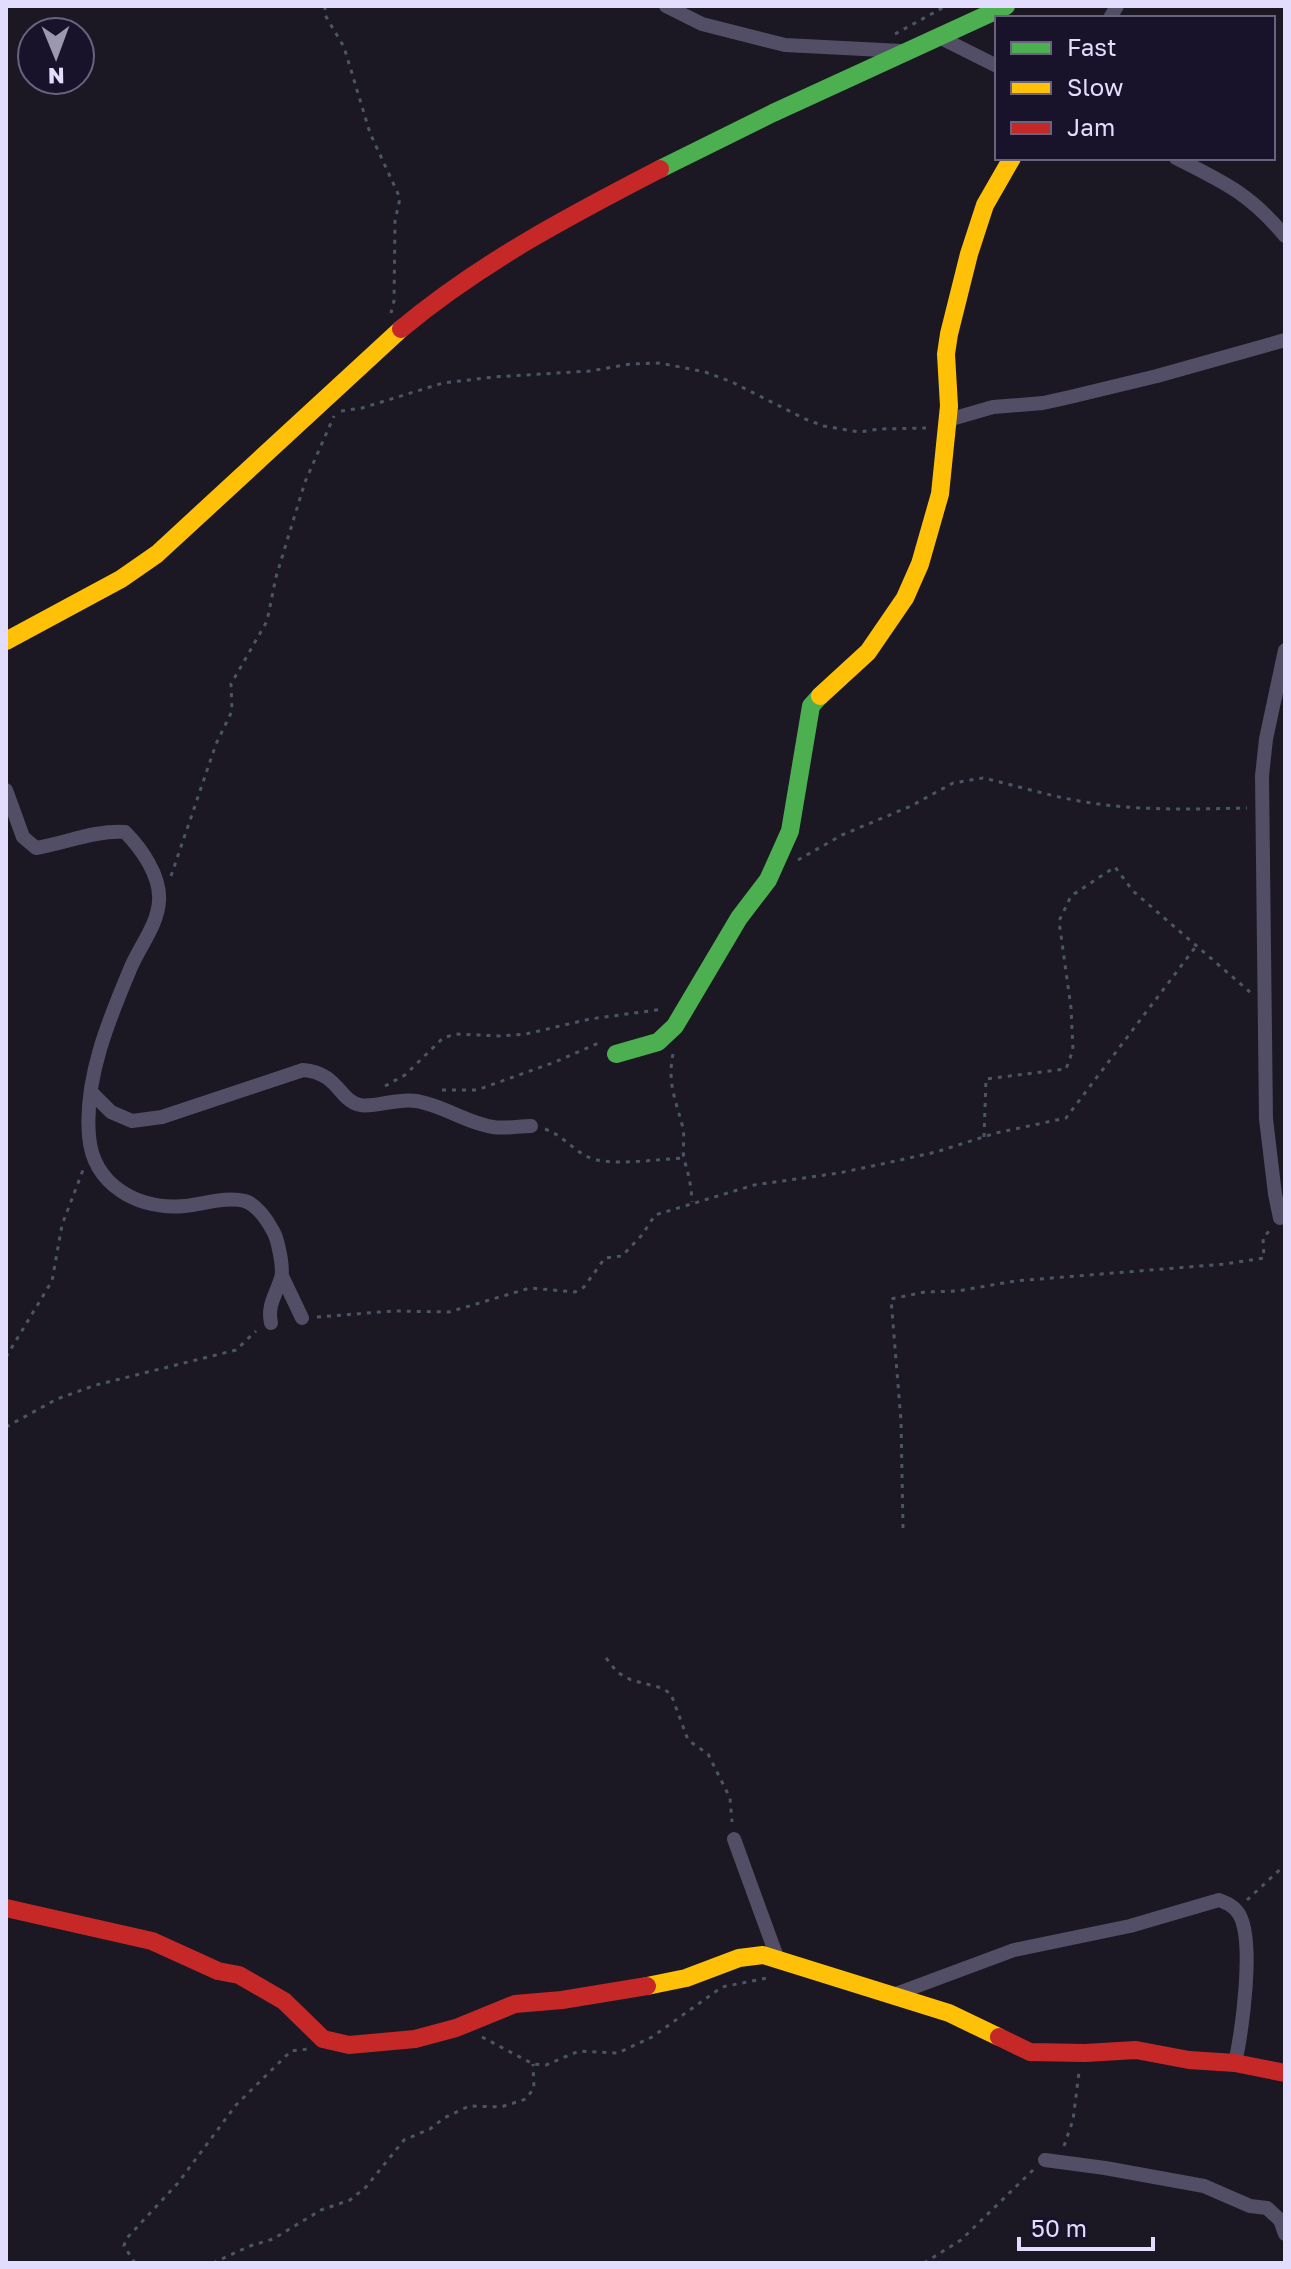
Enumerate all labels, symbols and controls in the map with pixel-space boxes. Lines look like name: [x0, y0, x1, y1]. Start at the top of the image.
north arrow: [16, 16, 96, 96]
legend: [995, 16, 1275, 160]
text: Fast: [1067, 32, 1117, 61]
text: N: [48, 63, 65, 90]
text: Slow: [1067, 72, 1123, 101]
text: Jam: [1067, 112, 1115, 141]
scale bar: [1019, 2201, 1153, 2251]
text: 50 m: [1031, 2213, 1087, 2242]

